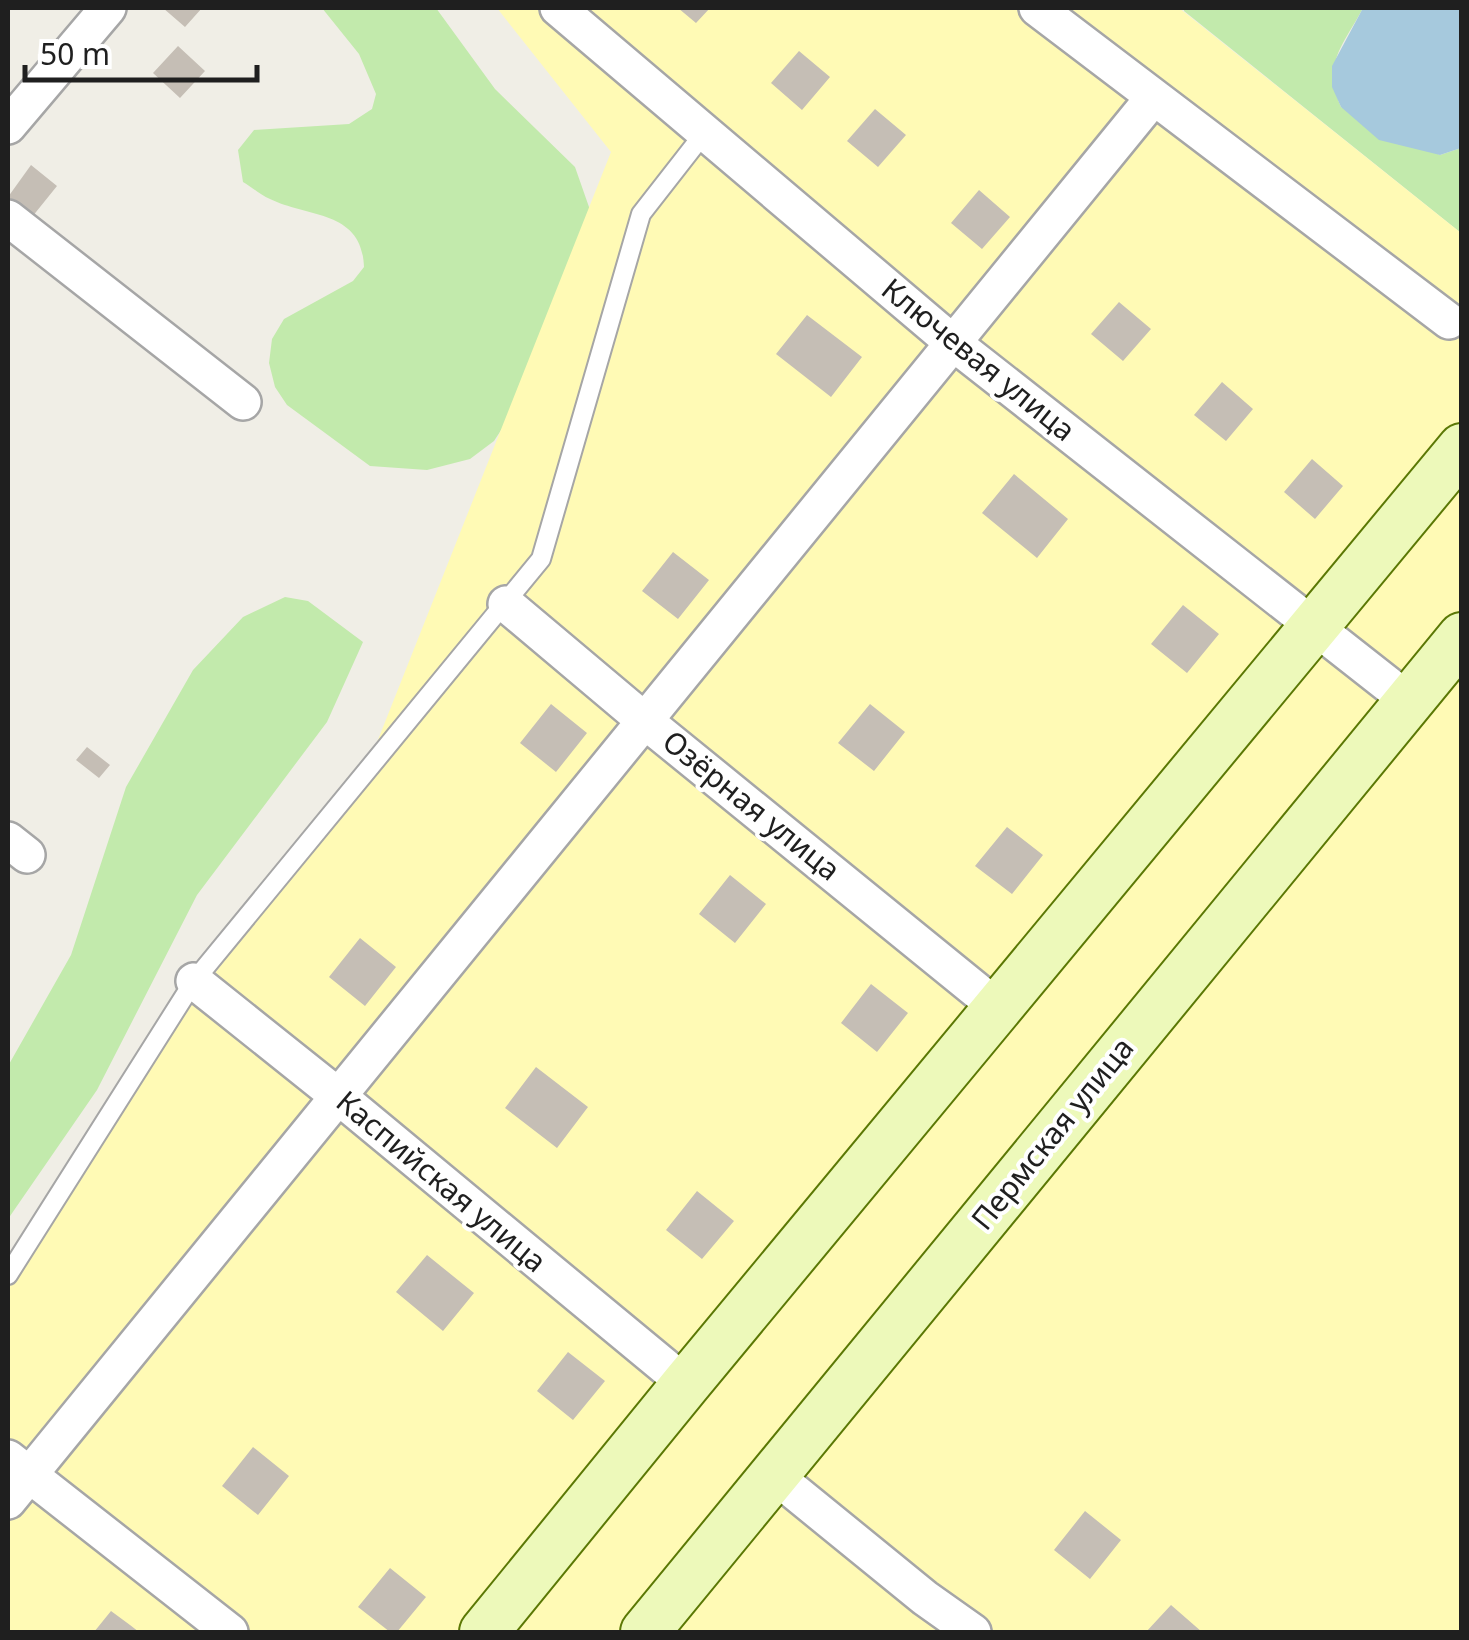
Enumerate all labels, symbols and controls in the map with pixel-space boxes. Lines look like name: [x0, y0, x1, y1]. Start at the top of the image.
scale bar: [25, 20, 258, 82]
text: 50 m: [40, 33, 110, 74]
street label: Ключевая улица: [874, 268, 1084, 450]
street label: Озёрная улица: [655, 720, 849, 889]
street label: Пермская улица: [961, 1028, 1142, 1238]
street label: Каспийская улица: [328, 1081, 556, 1281]

